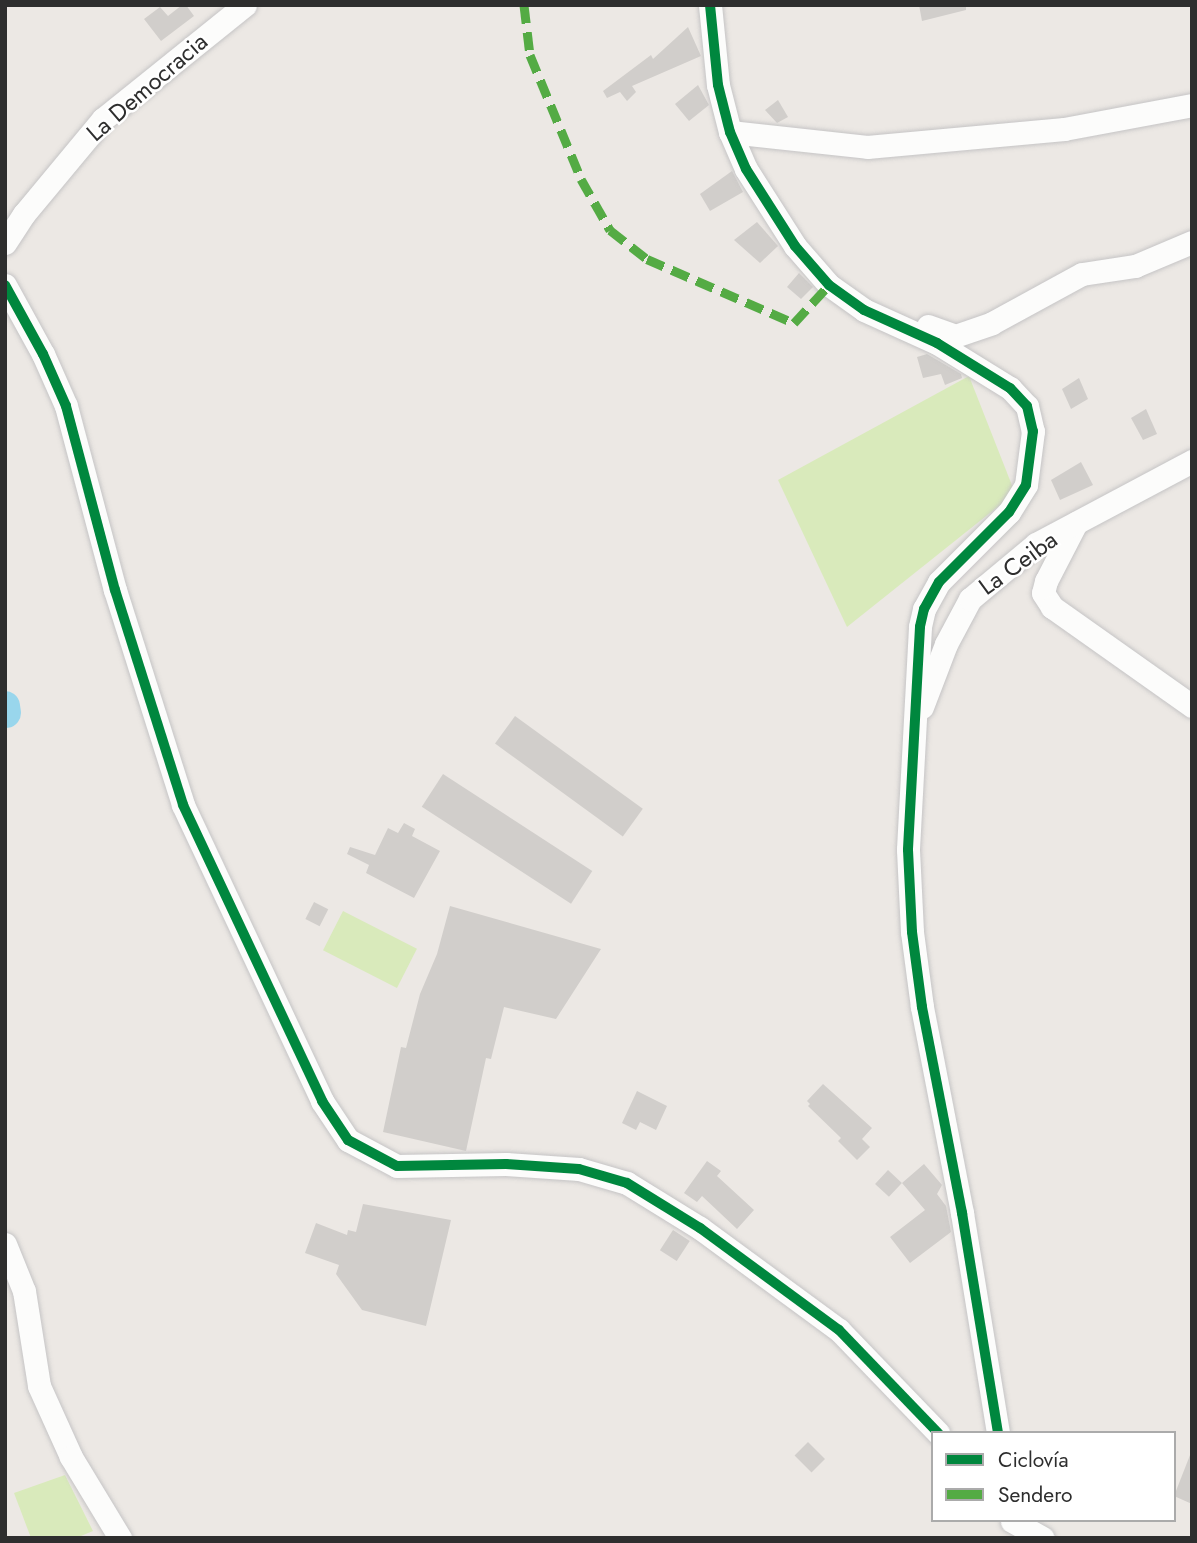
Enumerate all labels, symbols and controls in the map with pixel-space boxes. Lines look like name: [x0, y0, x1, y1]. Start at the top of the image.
street label: La Democracia: [81, 27, 213, 147]
street label: La Ceiba: [973, 525, 1063, 601]
legend: [931, 1431, 1176, 1522]
text: Ciclovía: [998, 1445, 1069, 1475]
text: Sendero: [998, 1480, 1073, 1510]

